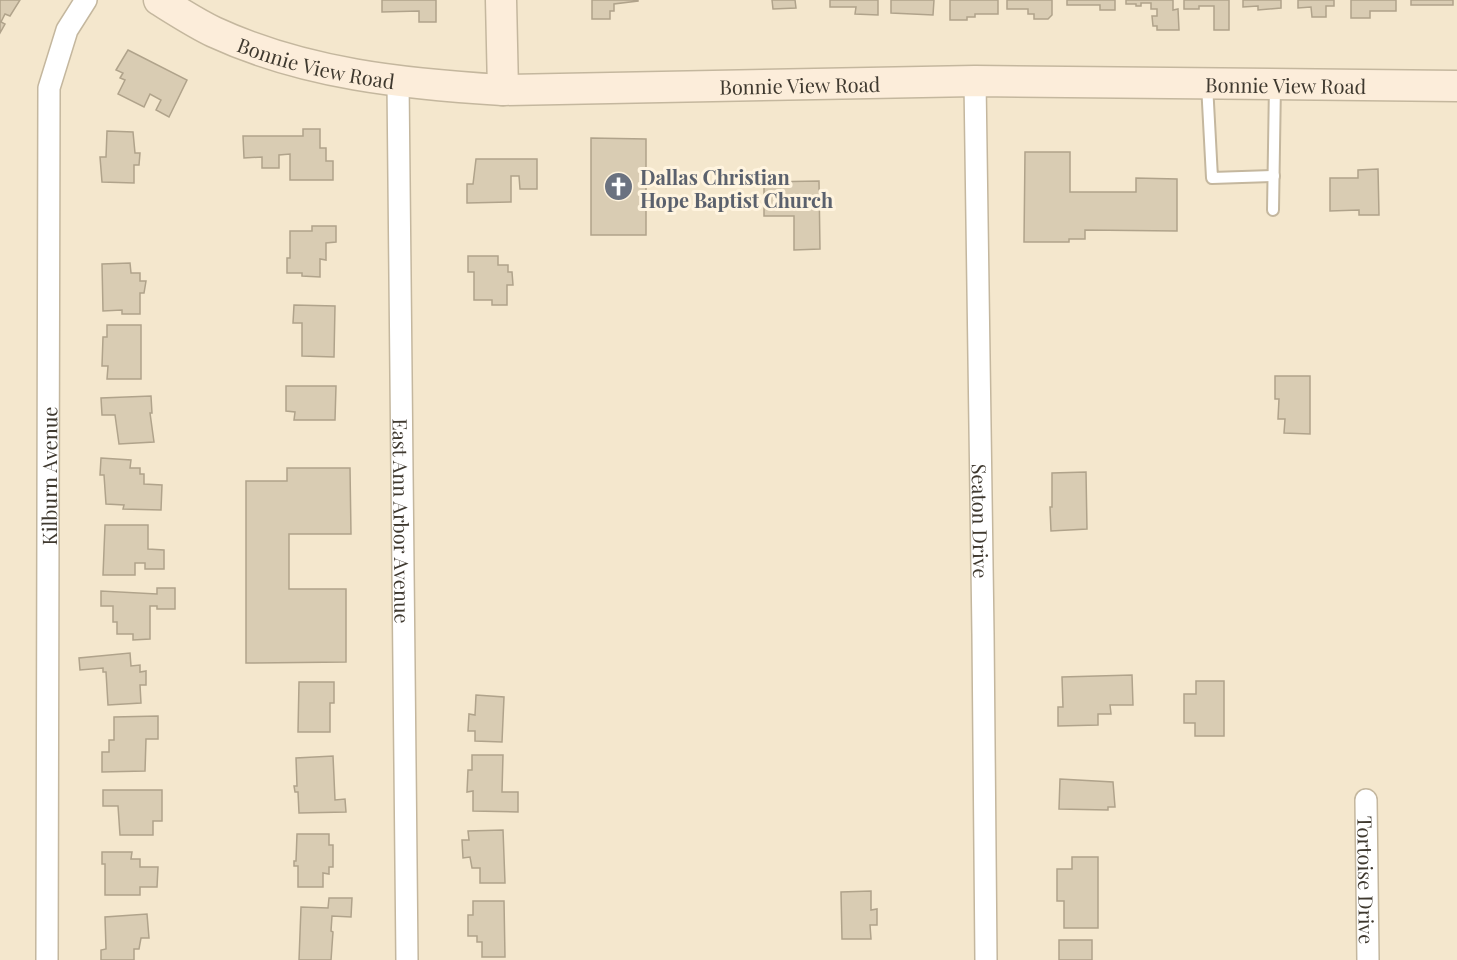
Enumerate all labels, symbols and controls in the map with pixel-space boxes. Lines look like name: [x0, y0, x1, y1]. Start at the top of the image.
street label: Bonnie View Road: [234, 30, 397, 94]
street label: Bonnie View Road: [719, 69, 881, 99]
street label: Bonnie View Road: [1205, 70, 1367, 99]
place label: Dallas Christian Hope Baptist Church: [640, 163, 833, 213]
church icon: Dallas Christian Hope Baptist Church: [603, 171, 635, 203]
street label: Kilburn Avenue: [34, 407, 62, 545]
street label: East Ann Arbor Avenue: [388, 418, 417, 624]
street label: Seaton Drive: [967, 463, 996, 579]
street label: Tortoise Drive: [1353, 816, 1381, 944]

